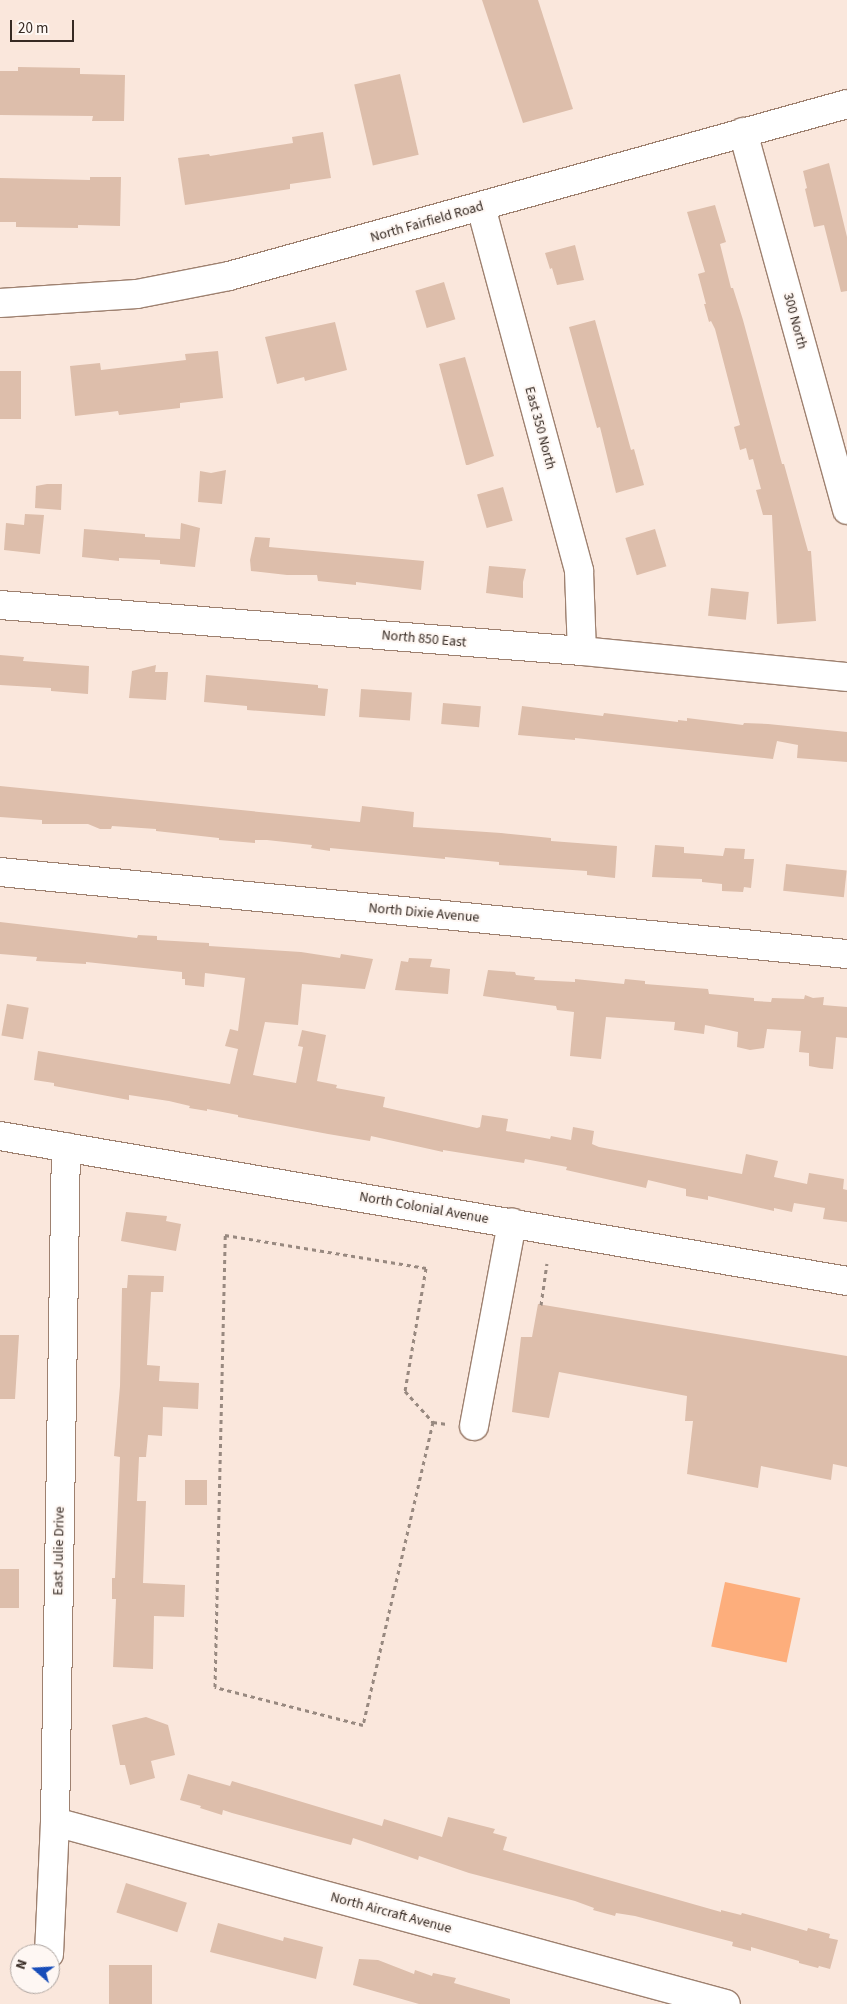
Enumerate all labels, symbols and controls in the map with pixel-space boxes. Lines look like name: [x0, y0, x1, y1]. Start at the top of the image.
scale bar: [12, 10, 76, 42]
text: 20 m: [18, 18, 48, 39]
street label: North Fairfield Road: [368, 198, 486, 246]
street label: 300 North: [779, 291, 811, 351]
street label: East 350 North: [521, 385, 559, 471]
street label: North 850 East: [381, 627, 467, 651]
street label: North Dixie Avenue: [368, 900, 480, 926]
street label: North Colonial Avenue: [358, 1188, 490, 1228]
street label: East Julie Drive: [50, 1506, 68, 1596]
street label: North Aircraft Avenue: [329, 1889, 453, 1937]
north arrow: [10, 1944, 60, 1994]
text: N: [11, 1957, 33, 1972]

